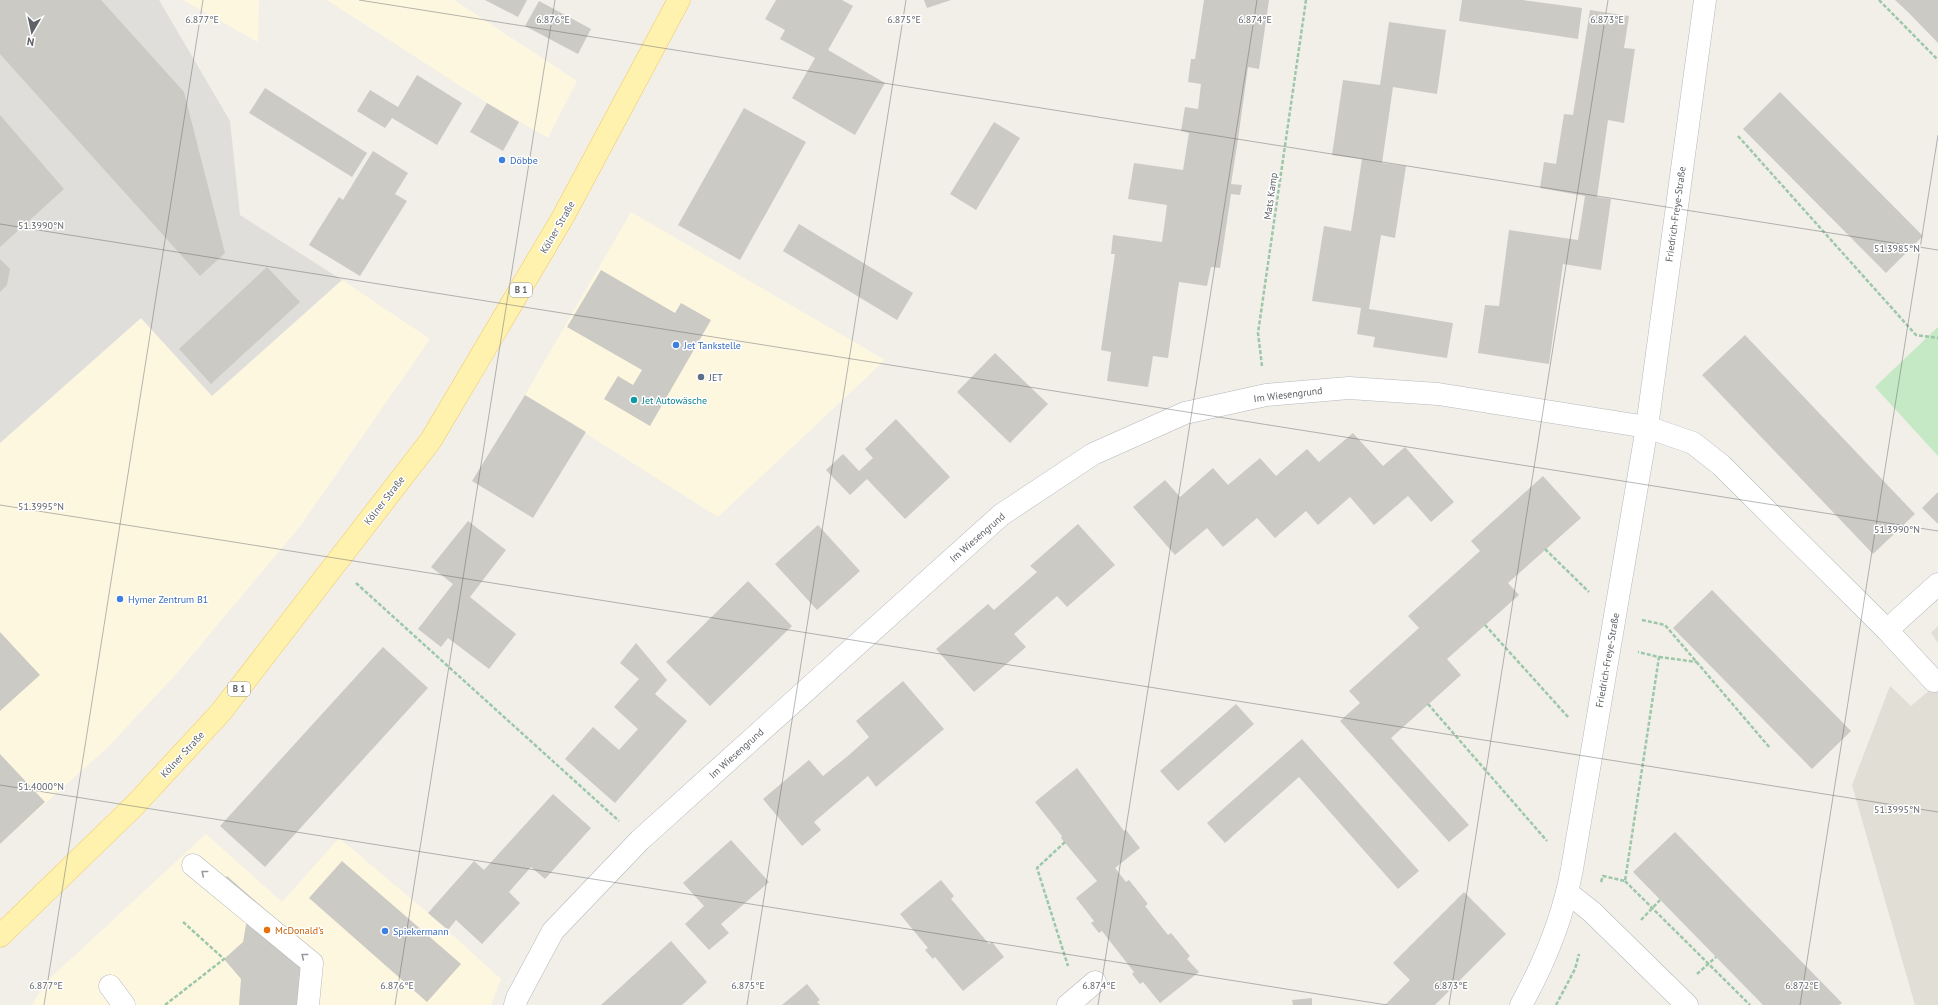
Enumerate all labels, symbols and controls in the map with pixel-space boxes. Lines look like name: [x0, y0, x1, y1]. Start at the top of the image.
north arrow: [12, 12, 52, 52]
text: 6.877°E: [185, 13, 219, 26]
text: 6.876°E: [536, 13, 570, 26]
text: 6.875°E: [887, 13, 921, 26]
text: 6.874°E: [1238, 13, 1272, 26]
text: 6.873°E: [1590, 13, 1624, 26]
text: N: [26, 34, 35, 49]
place label: Döbbe: [510, 154, 538, 167]
marker: Döbbe: [497, 155, 507, 165]
street label: Friedrich-Freye-Straße: [1662, 166, 1689, 263]
street label: Mats Kamp: [1261, 172, 1280, 220]
street label: Kölner Straße: [537, 199, 578, 256]
text: 51.3990°N: [18, 219, 64, 232]
text: 51.3985°N: [1874, 242, 1920, 255]
road number: B 1: [510, 283, 532, 297]
place label: Jet Tankstelle: [683, 339, 741, 352]
marker: Jet Tankstelle: [671, 340, 681, 350]
place label: JET: [708, 371, 723, 384]
marker: JET: [696, 372, 706, 382]
street label: Im Wiesengrund: [1253, 384, 1323, 405]
place label: Jet Autowäsche: [641, 394, 707, 407]
marker: Jet Autowäsche: [629, 395, 639, 405]
street label: Kölner Straße: [361, 473, 408, 527]
text: 51.3995°N: [18, 500, 64, 513]
street label: Im Wiesengrund: [947, 510, 1008, 565]
text: 51.3990°N: [1874, 523, 1920, 536]
place label: Hymer Zentrum B1: [128, 593, 208, 606]
marker: Hymer Zentrum B1: [115, 594, 125, 604]
street label: Friedrich-Freye-Straße: [1593, 612, 1622, 709]
road number: B 1: [228, 682, 250, 696]
street label: Im Wiesengrund: [706, 725, 766, 781]
street label: Kölner Straße: [158, 728, 207, 780]
text: 51.4000°N: [18, 780, 64, 793]
text: 51.3995°N: [1874, 803, 1920, 816]
one-way arrow: [201, 871, 208, 878]
place label: McDonald's: [275, 924, 324, 937]
marker: McDonald's: [262, 925, 272, 935]
place label: Spiekermann: [393, 925, 449, 938]
marker: Spiekermann: [380, 926, 390, 936]
one-way arrow: [301, 954, 309, 961]
text: 6.877°E: [29, 979, 63, 992]
text: 6.876°E: [380, 979, 414, 992]
text: 6.875°E: [731, 979, 765, 992]
text: 6.874°E: [1082, 979, 1116, 992]
text: 6.873°E: [1434, 979, 1468, 992]
text: 6.872°E: [1785, 979, 1819, 992]

